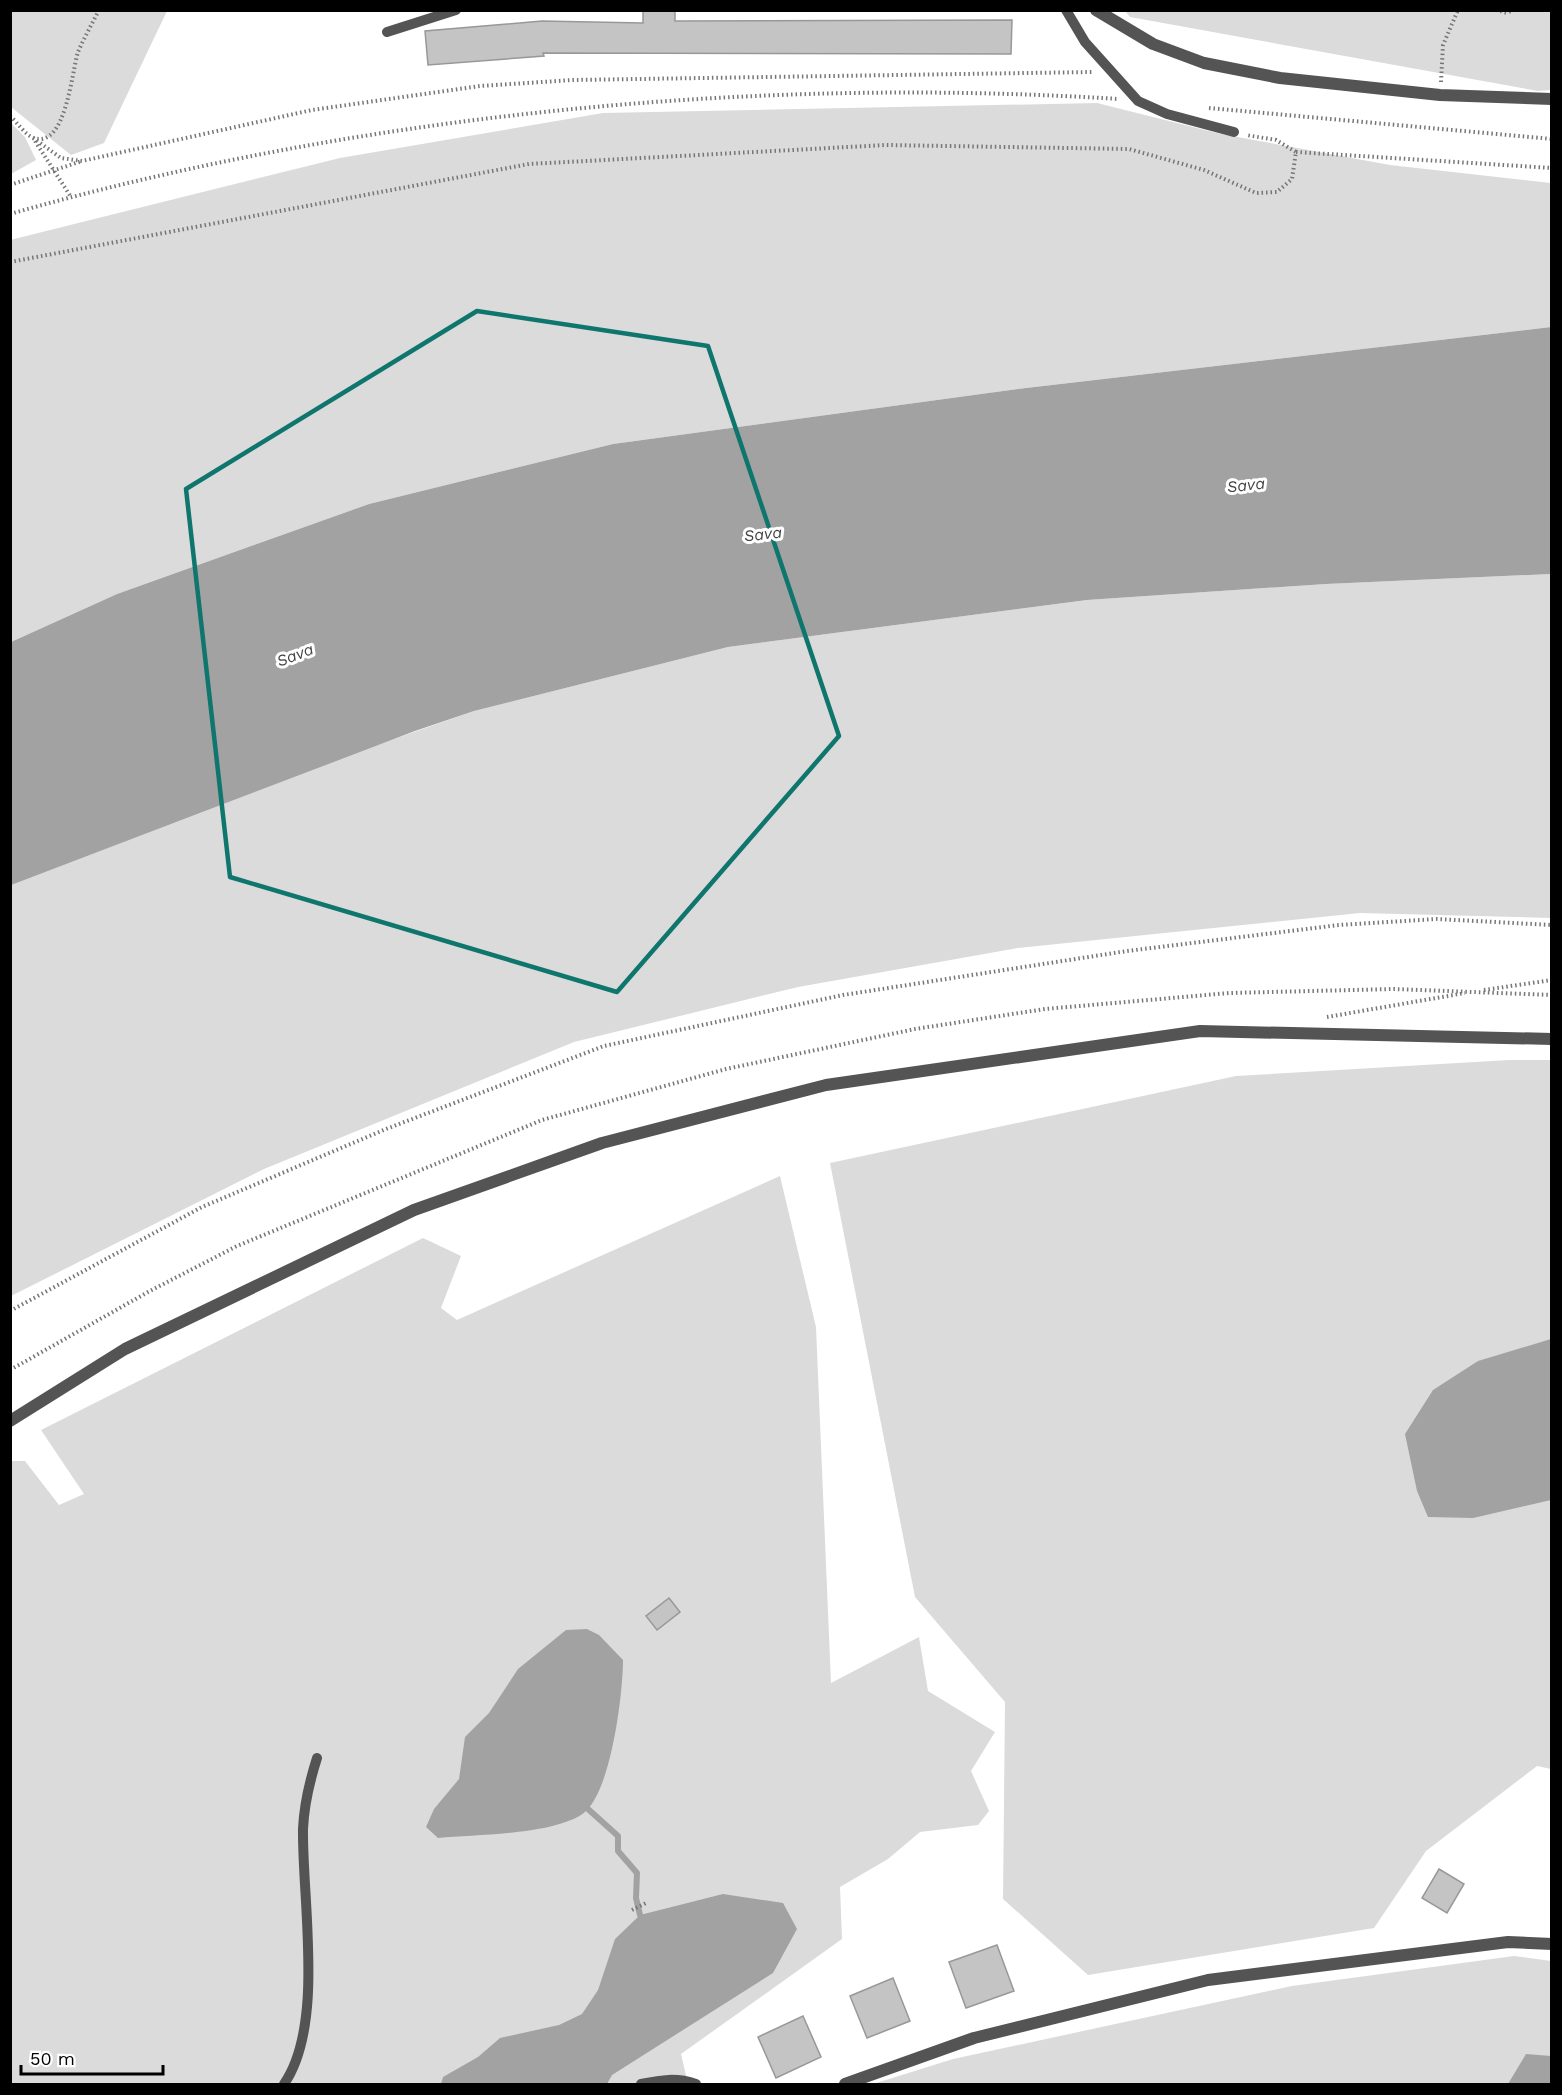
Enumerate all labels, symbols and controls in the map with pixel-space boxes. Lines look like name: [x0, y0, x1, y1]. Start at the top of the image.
water label: Sava: [1226, 474, 1266, 496]
water label: Sava: [743, 523, 783, 545]
water label: Sava: [274, 639, 316, 671]
scale bar: [21, 2038, 164, 2076]
text: 50 m: [30, 2048, 75, 2069]

